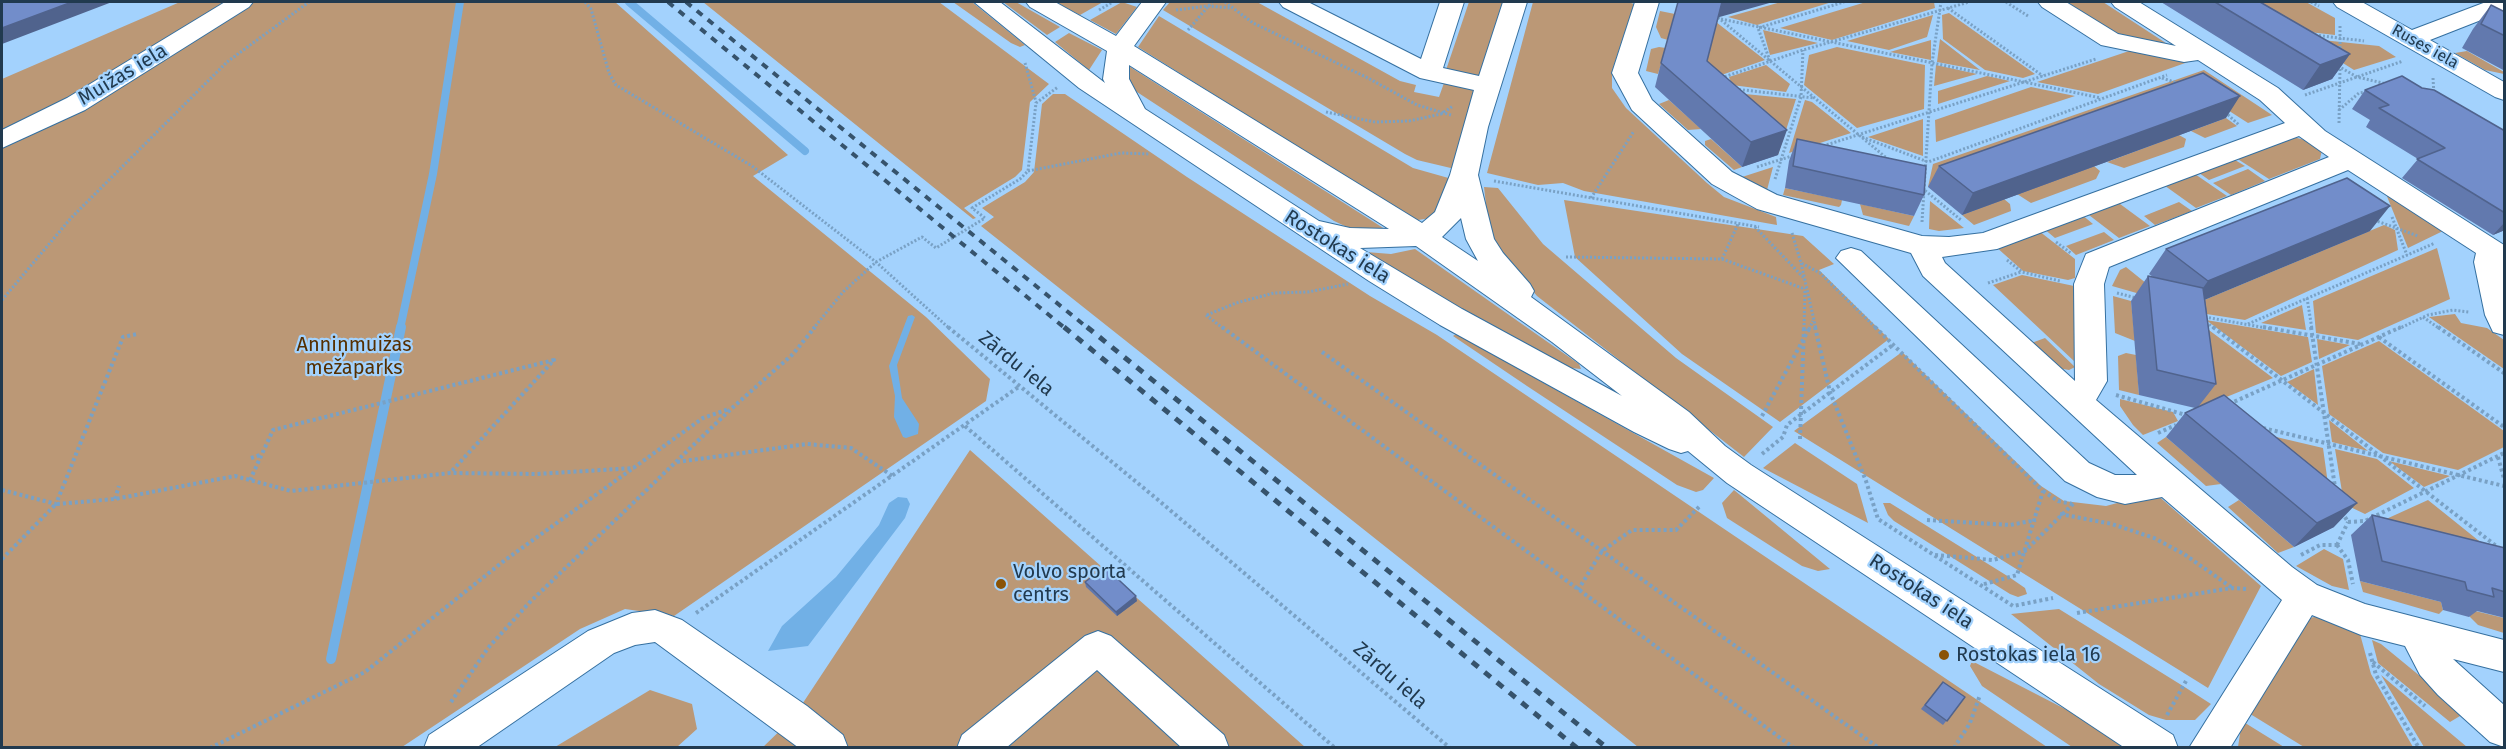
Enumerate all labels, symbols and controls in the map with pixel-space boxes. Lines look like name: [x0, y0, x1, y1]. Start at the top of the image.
street label: Ruses iela: [2388, 21, 2462, 73]
street label: Muižas iela: [74, 39, 172, 111]
street label: Rostokas iela: [1280, 205, 1394, 289]
street label: Zārdu iela: [973, 326, 1059, 402]
park label: Anniņmuižas mežaparks: [296, 333, 412, 380]
street label: Rostokas iela: [1864, 549, 1978, 635]
place label: Volvo sporta centrs: [1013, 560, 1126, 607]
marker: Volvo sporta centrs: [994, 577, 1008, 591]
street label: Zārdu iela: [1348, 637, 1432, 715]
place label: Rostokas iela 16: [1956, 643, 2100, 667]
marker: Rostokas iela 16: [1937, 648, 1951, 662]

